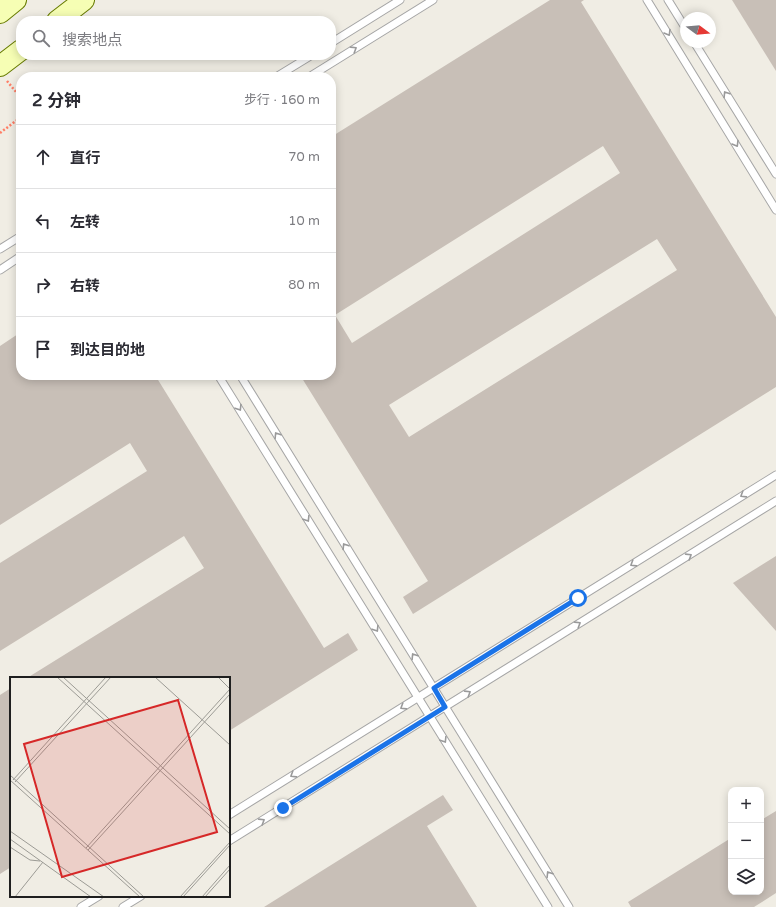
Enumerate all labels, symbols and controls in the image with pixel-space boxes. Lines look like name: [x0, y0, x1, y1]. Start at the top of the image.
north arrow: [680, 12, 716, 48]
search box: [16, 16, 336, 60]
icon: search: [30, 27, 52, 49]
one-way arrow: [663, 29, 670, 36]
text: 搜索地点: [62, 31, 122, 49]
one-way arrow: [350, 46, 357, 54]
text: 2 分钟: [32, 90, 81, 111]
one-way arrow: [723, 91, 731, 98]
text: 步行 · 160 m: [244, 92, 320, 108]
one-way arrow: [731, 140, 738, 147]
icon: ahead: [32, 146, 54, 168]
text: 直行: [70, 149, 100, 167]
text: 70 m: [288, 149, 320, 165]
icon: left: [32, 210, 54, 232]
text: 左转: [70, 213, 100, 231]
text: 10 m: [288, 213, 320, 229]
icon: right: [32, 274, 54, 296]
text: 右转: [70, 277, 100, 295]
text: 80 m: [288, 277, 320, 293]
icon: arrive: [32, 338, 54, 360]
text: 到达目的地: [70, 341, 145, 359]
one-way arrow: [234, 404, 241, 411]
one-way arrow: [274, 432, 282, 439]
one-way arrow: [740, 491, 747, 498]
one-way arrow: [303, 515, 310, 522]
one-way arrow: [343, 543, 350, 550]
one-way arrow: [685, 553, 692, 560]
one-way arrow: [630, 559, 637, 566]
route start: [569, 589, 587, 607]
one-way arrow: [574, 622, 581, 629]
one-way arrow: [371, 625, 378, 632]
one-way arrow: [411, 653, 419, 660]
inset map: [10, 677, 230, 897]
one-way arrow: [464, 690, 471, 698]
one-way arrow: [400, 702, 407, 709]
one-way arrow: [440, 735, 447, 742]
one-way arrow: [290, 771, 297, 778]
map controls: [728, 787, 764, 895]
button: +: [728, 787, 764, 823]
route end: [274, 799, 292, 817]
one-way arrow: [258, 818, 265, 825]
button: −: [728, 823, 764, 859]
button: layers: [728, 859, 764, 895]
one-way arrow: [546, 871, 553, 878]

